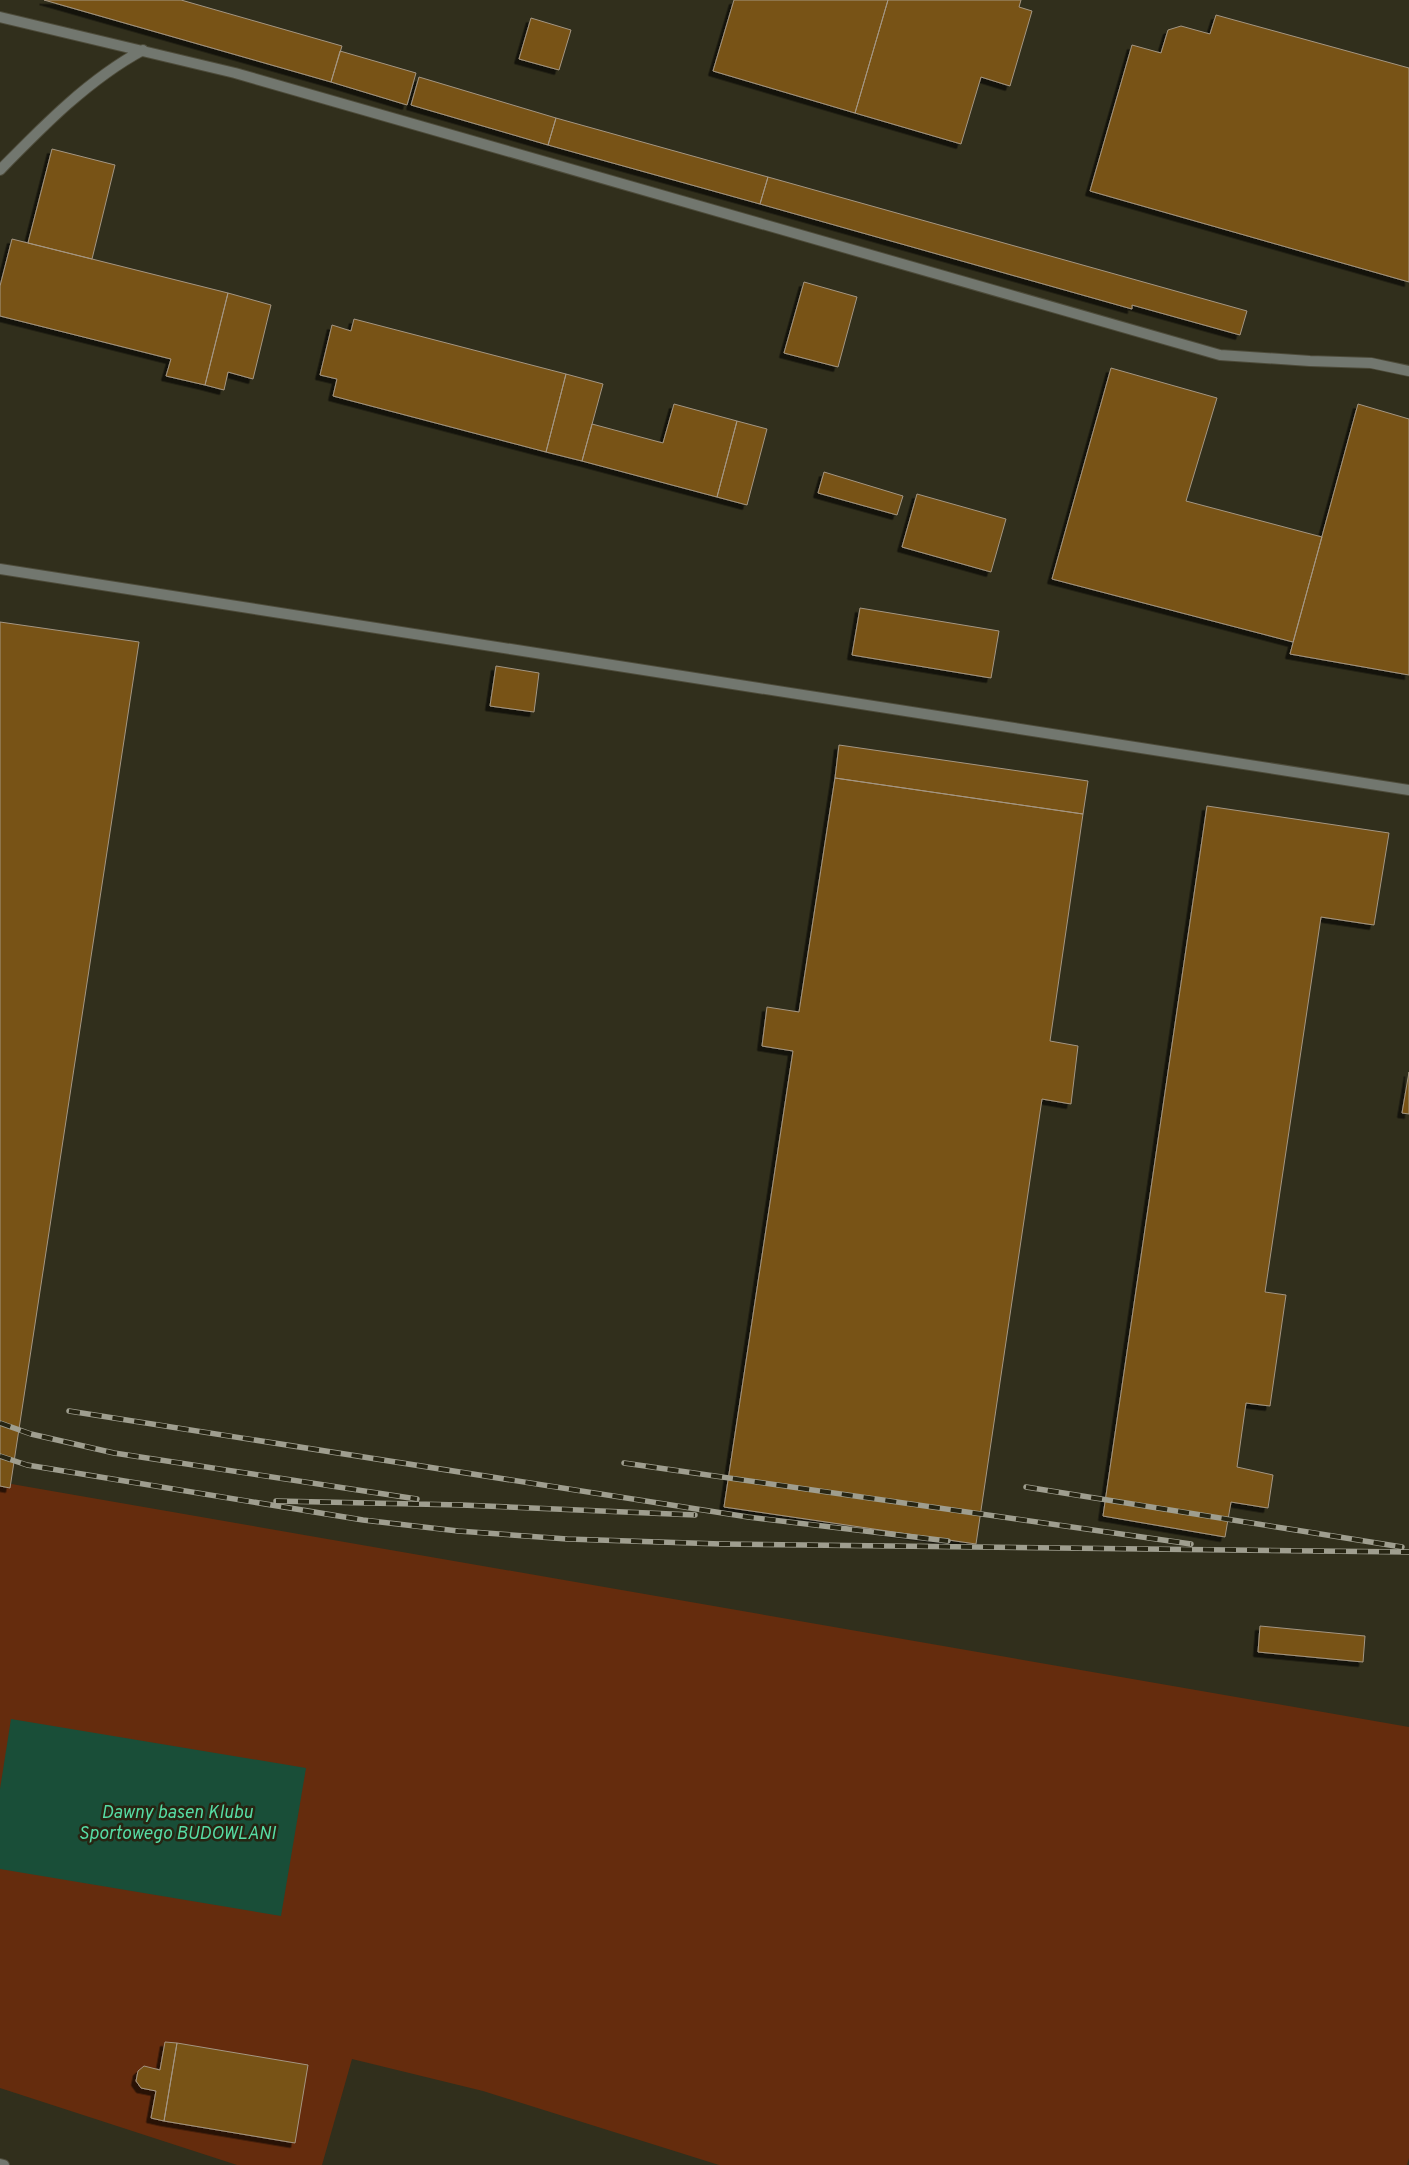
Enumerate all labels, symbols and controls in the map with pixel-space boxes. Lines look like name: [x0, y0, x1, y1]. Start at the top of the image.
water label: Dawny basen Klubu Sportowego BUDOWLANI: [78, 1802, 277, 1846]

